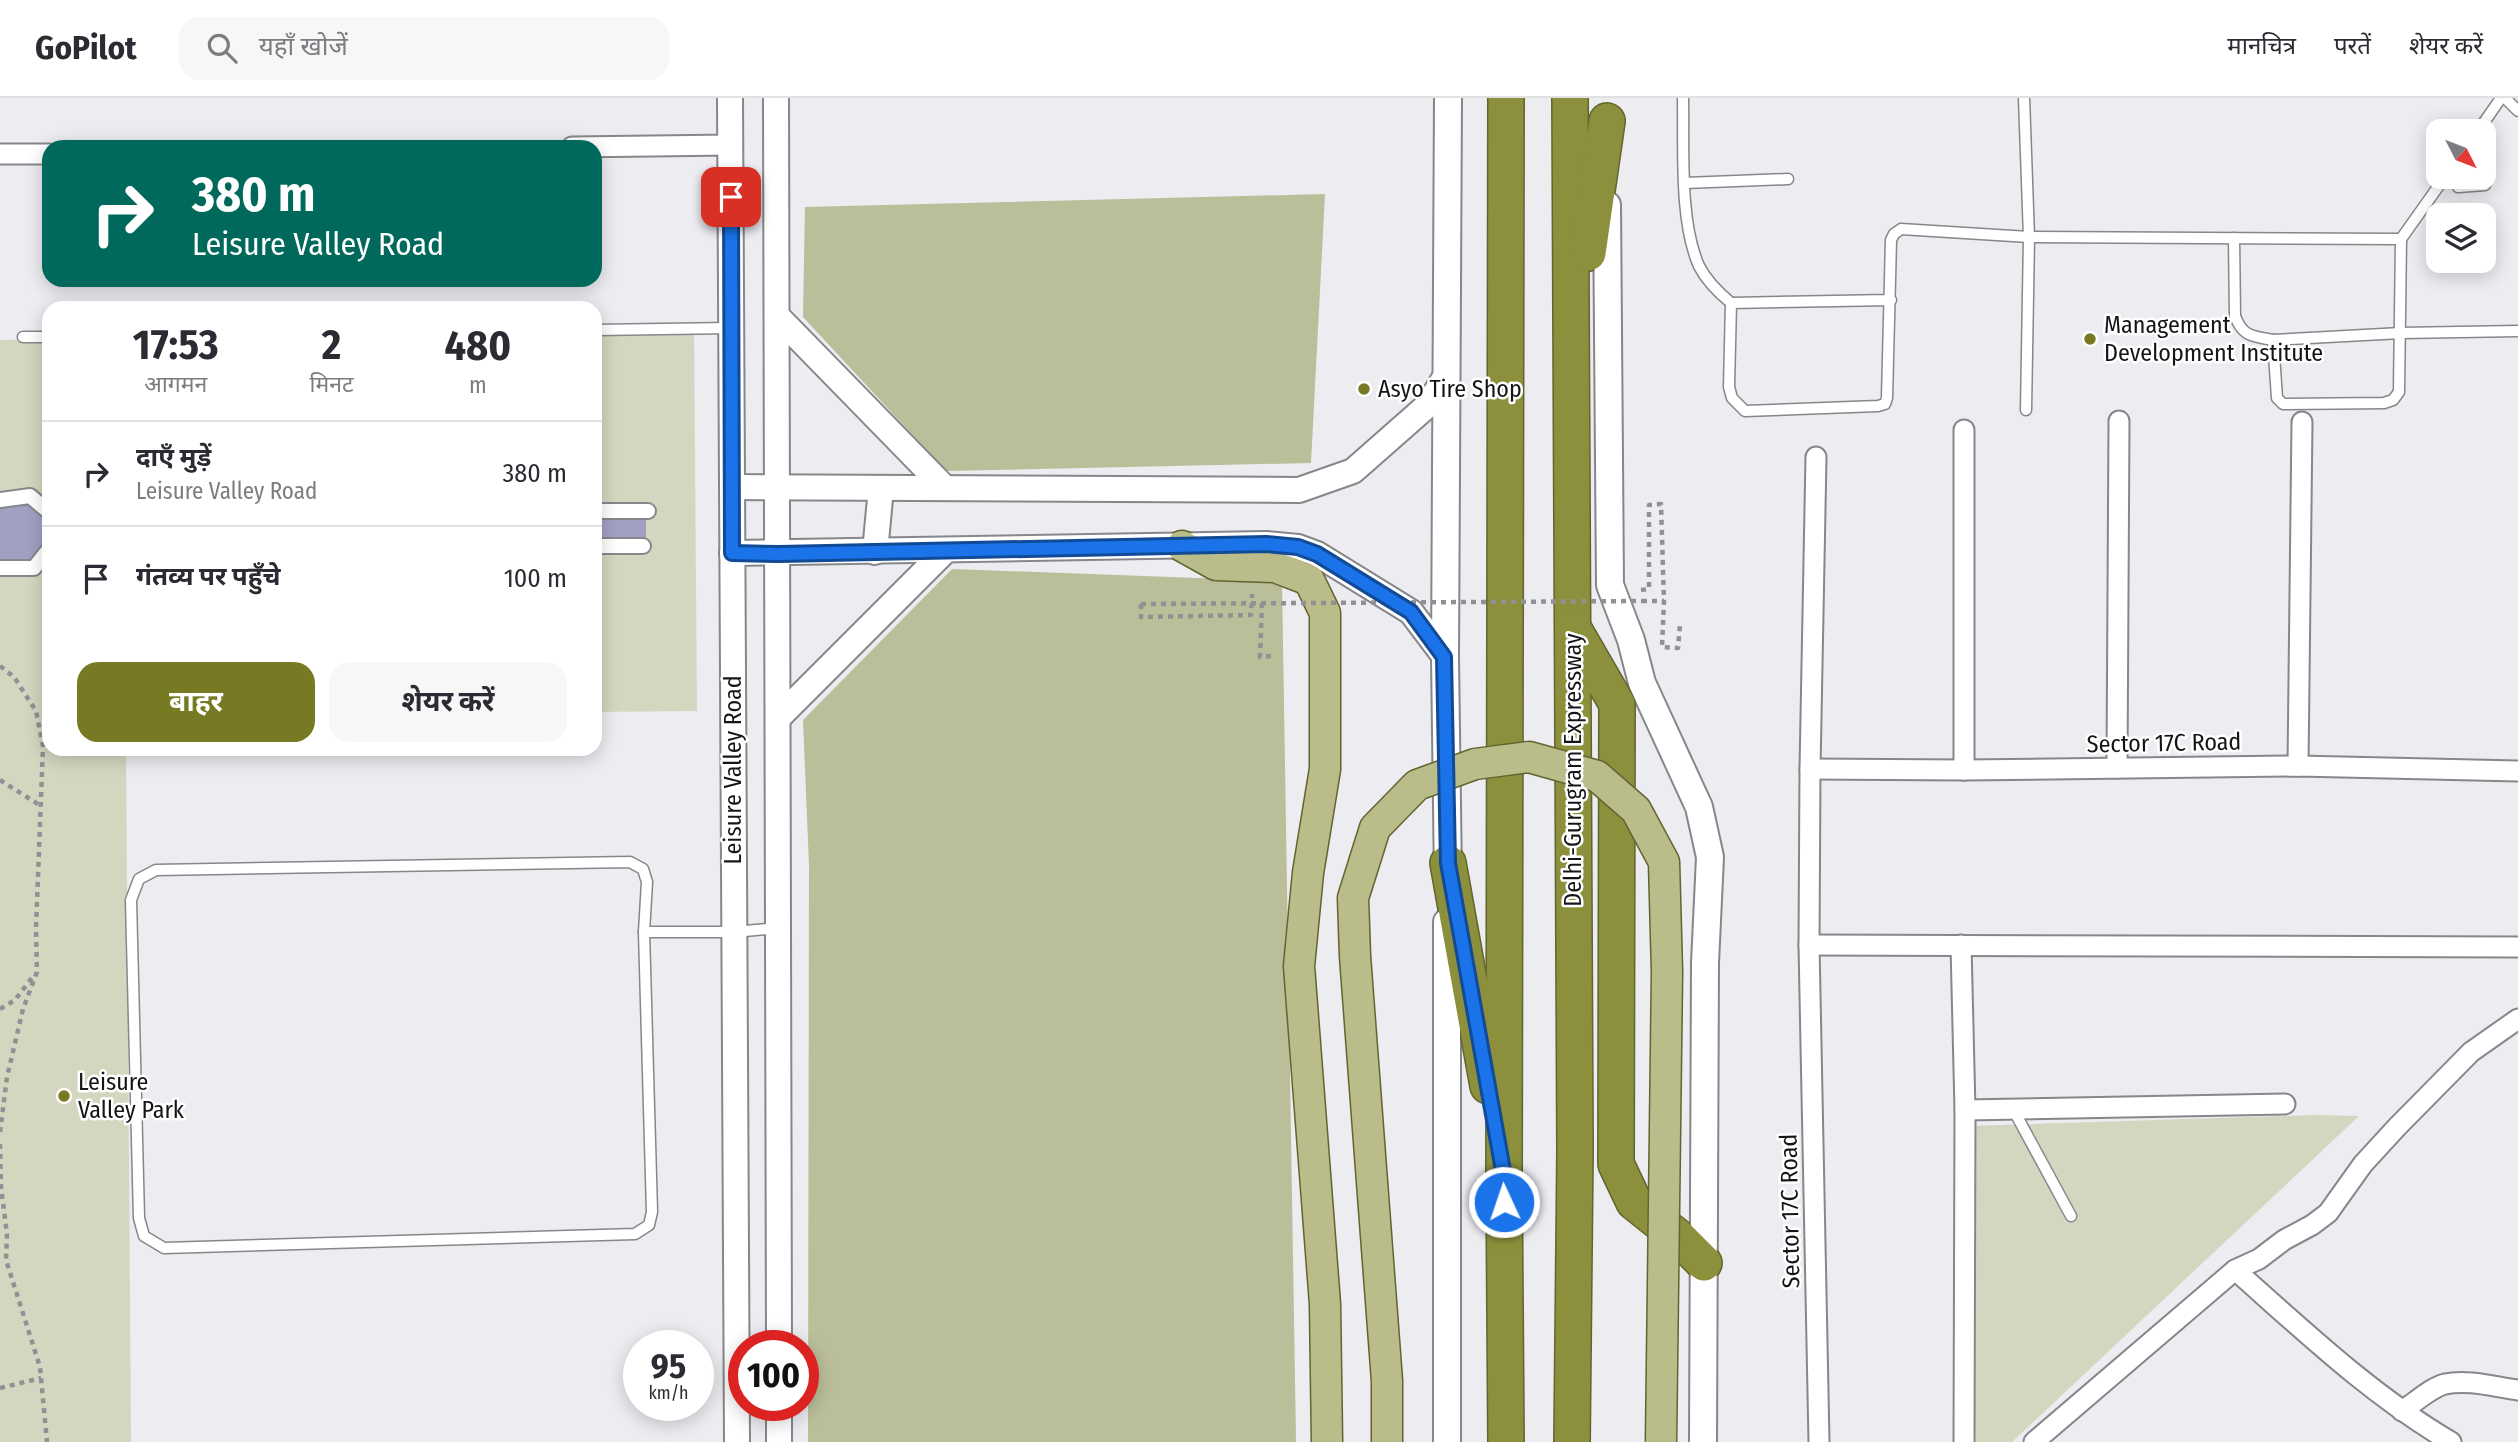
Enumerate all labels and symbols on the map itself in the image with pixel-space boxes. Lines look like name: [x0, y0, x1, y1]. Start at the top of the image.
north arrow: [2426, 119, 2496, 189]
pin: [701, 167, 761, 227]
place label: Management Development Institute: [2104, 311, 2323, 367]
marker: Management Development Institute: [2082, 331, 2098, 347]
place label: Asyo Tire Shop: [1378, 375, 1522, 403]
marker: Asyo Tire Shop: [1356, 381, 1372, 397]
street label: Delhi-Gurugram Expressway: [1559, 633, 1587, 907]
street label: Leisure Valley Road: [719, 675, 747, 865]
street label: Sector 17C Road: [2086, 728, 2242, 758]
place label: Leisure Valley Park: [78, 1068, 185, 1124]
marker: Leisure Valley Park: [56, 1088, 72, 1104]
street label: Sector 17C Road: [1775, 1133, 1805, 1289]
position arrow: [1467, 1165, 1541, 1239]
speed limit sign: 100: [728, 1330, 819, 1421]

